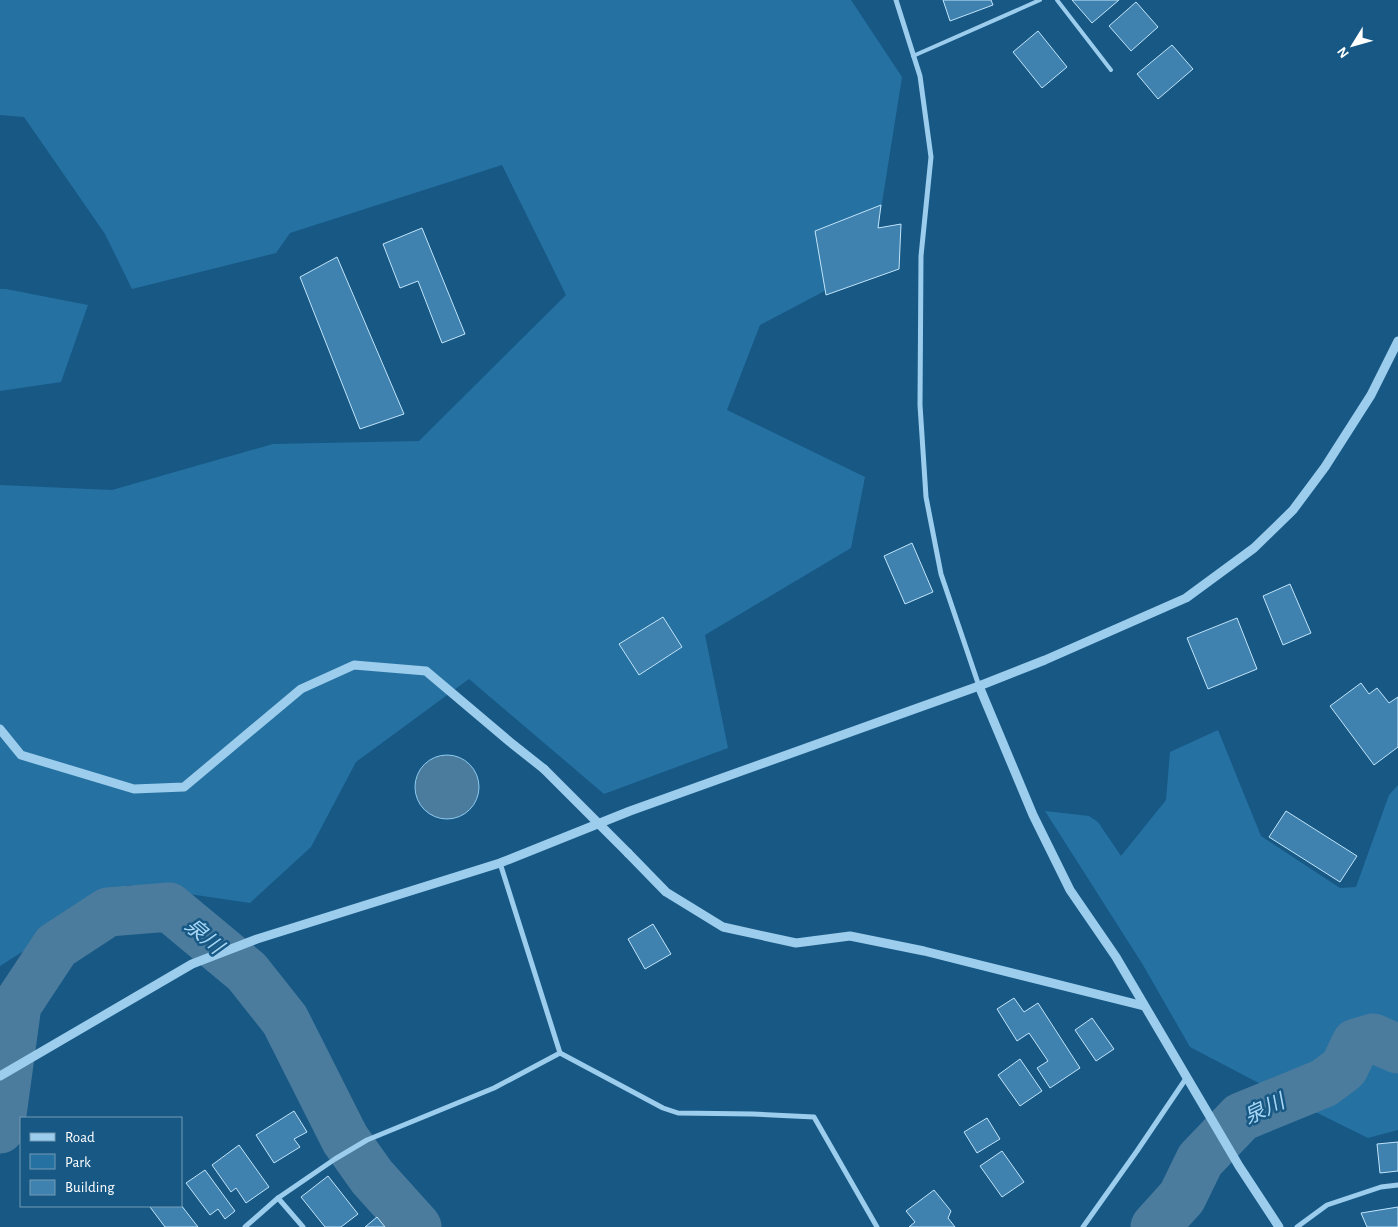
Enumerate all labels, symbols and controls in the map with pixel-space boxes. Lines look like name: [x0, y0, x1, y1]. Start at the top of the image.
north arrow: [1328, 20, 1378, 70]
text: N: [1335, 44, 1352, 60]
water label: 泉川: [181, 914, 229, 959]
water label: 泉川: [1240, 1089, 1289, 1128]
legend: [20, 1117, 182, 1207]
text: Road: [65, 1130, 95, 1145]
text: Park: [65, 1155, 91, 1170]
text: Building: [65, 1180, 115, 1195]

